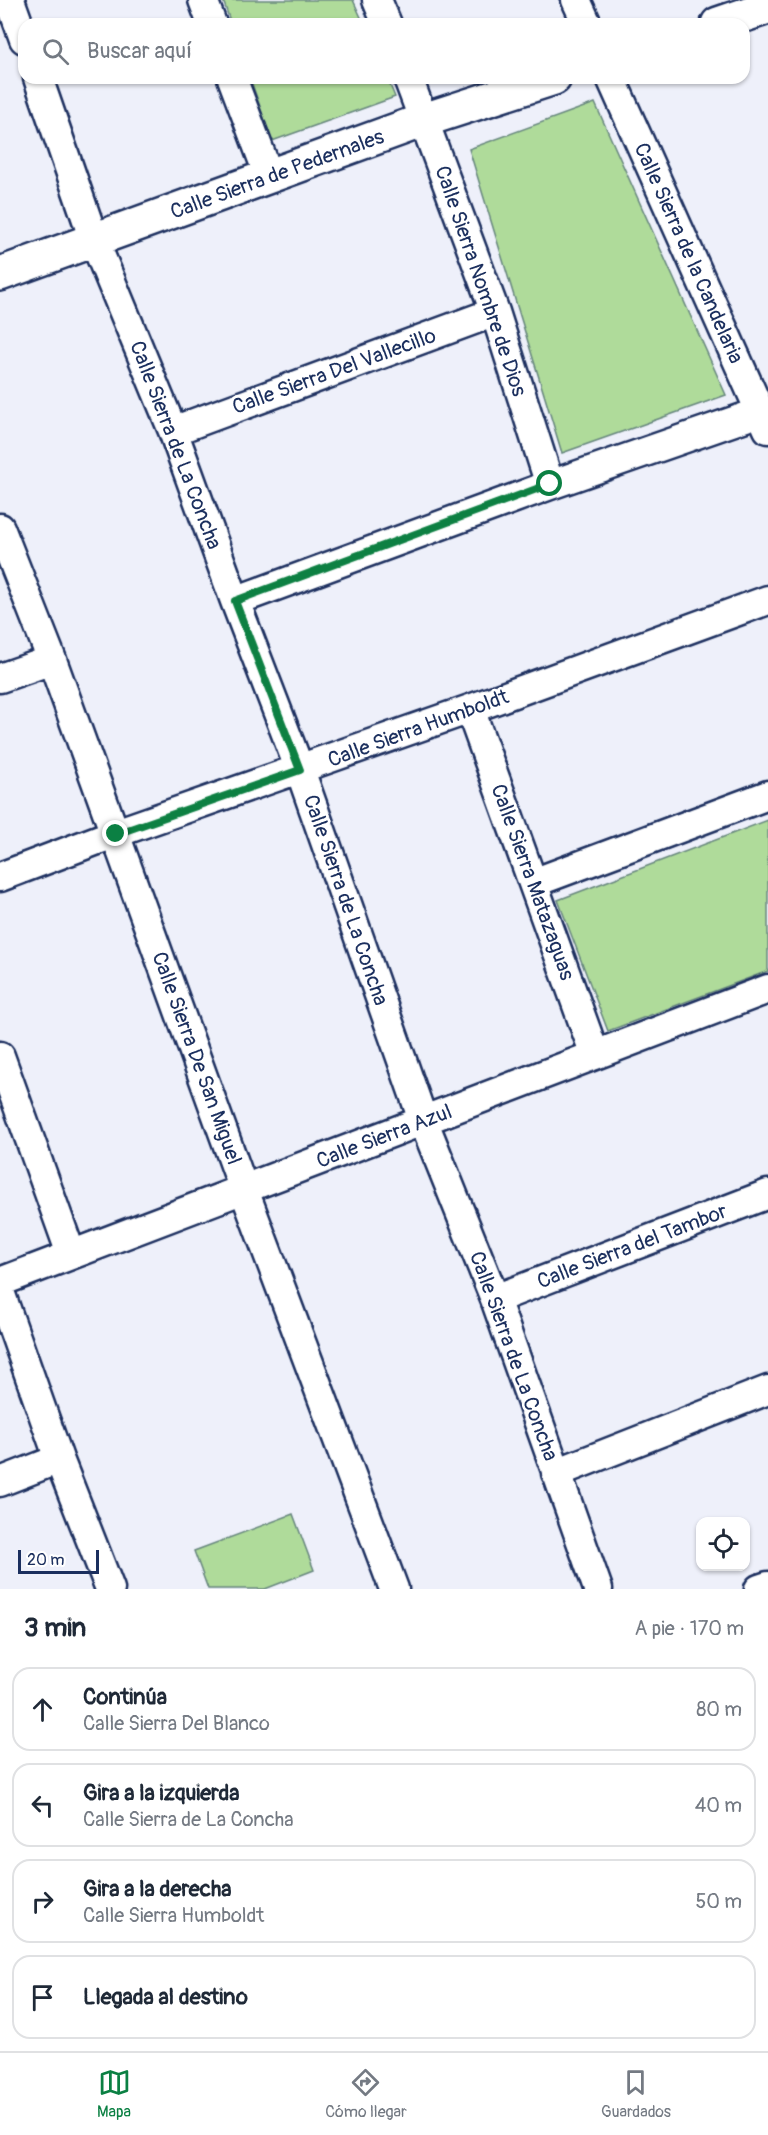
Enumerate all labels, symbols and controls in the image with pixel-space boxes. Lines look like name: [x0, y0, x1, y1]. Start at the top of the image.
search box: [18, 18, 750, 84]
icon: search: [39, 35, 72, 68]
text: Buscar aquí: [87, 37, 192, 65]
street label: Calle Sierra de Pedernales: [167, 123, 388, 226]
street label: Calle Sierra de la Candelaria: [628, 139, 749, 368]
street label: Calle Sierra Nombre de Dios: [428, 162, 533, 401]
street label: Calle Sierra Del Vallecillo: [229, 322, 440, 421]
street label: Calle Sierra de La Concha: [123, 337, 228, 553]
route start: [536, 470, 562, 496]
street label: Calle Sierra Humboldt: [324, 683, 513, 774]
street label: Calle Sierra Matazaguas: [484, 780, 581, 984]
street label: Calle Sierra de La Concha: [297, 791, 394, 1009]
route end: [102, 820, 128, 846]
street label: Calle Sierra De San Miguel: [145, 948, 248, 1168]
street label: Calle Sierra Azul: [312, 1098, 456, 1175]
street label: Calle Sierra del Tambor: [533, 1198, 732, 1295]
street label: Calle Sierra de La Concha: [463, 1248, 564, 1465]
map controls: [696, 1517, 750, 1571]
button: locate: [696, 1517, 750, 1571]
scale bar: [18, 1547, 99, 1574]
text: 20 m: [27, 1550, 65, 1570]
text: 3 min: [24, 1612, 86, 1644]
text: A pie · 170 m: [635, 1616, 744, 1641]
text: Continúa: [83, 1683, 167, 1711]
icon: ahead: [26, 1693, 59, 1726]
text: 80 m: [696, 1697, 742, 1722]
text: Calle Sierra Del Blanco: [83, 1711, 270, 1736]
text: Gira a la izquierda: [83, 1779, 240, 1807]
icon: left: [26, 1789, 59, 1822]
text: 40 m: [695, 1793, 742, 1818]
text: Calle Sierra de La Concha: [83, 1807, 294, 1832]
text: Gira a la derecha: [83, 1875, 231, 1903]
icon: right: [26, 1885, 59, 1918]
text: 50 m: [695, 1889, 742, 1914]
text: Calle Sierra Humboldt: [83, 1903, 264, 1928]
icon: arrive: [26, 1981, 59, 2014]
text: Llegada al destino: [83, 1983, 248, 2011]
tab: Mapa: [97, 2066, 131, 2122]
tab: Cómo llegar: [325, 2066, 407, 2122]
tab: Guardados: [601, 2066, 671, 2122]

